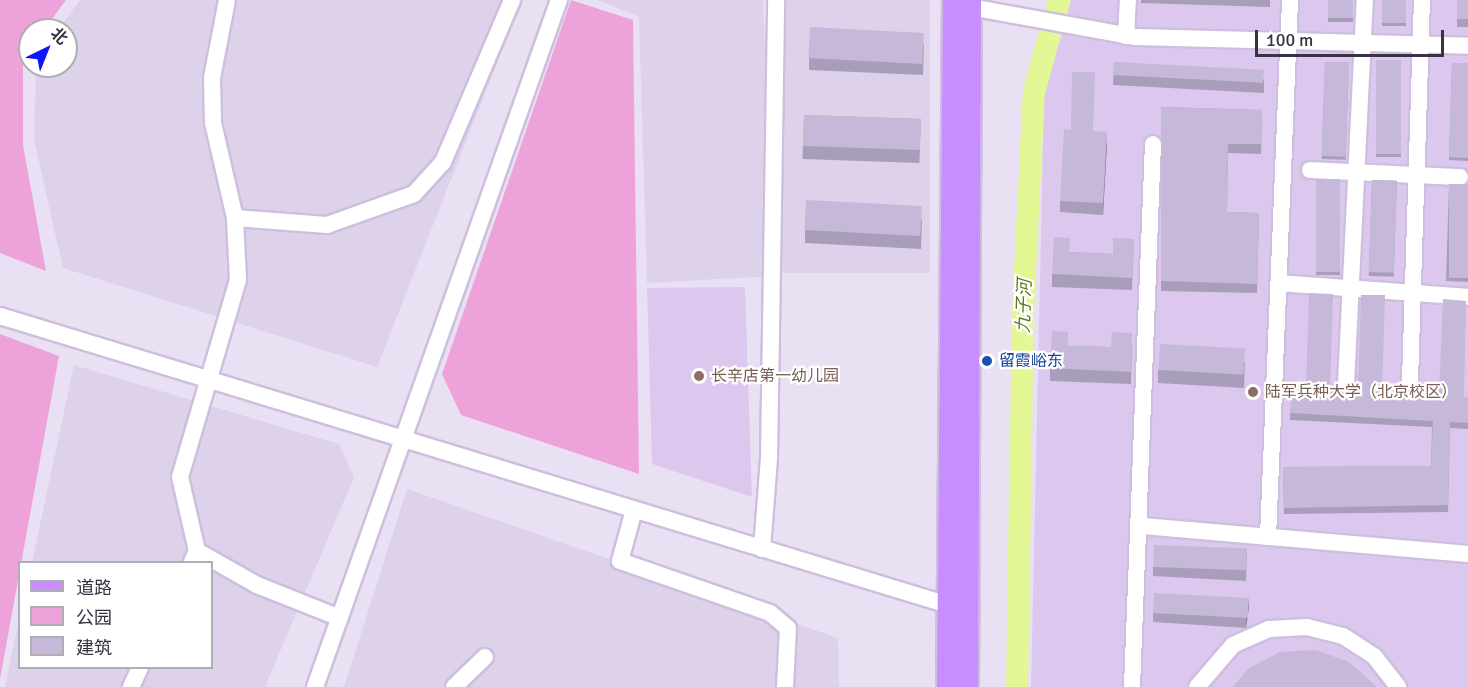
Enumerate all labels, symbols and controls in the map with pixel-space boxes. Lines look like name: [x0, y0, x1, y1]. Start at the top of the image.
north arrow: [18, 18, 78, 78]
scale bar: [1258, 18, 1447, 56]
text: 北: [46, 24, 72, 49]
text: 100 m: [1266, 29, 1313, 51]
water label: 九子河: [1012, 279, 1036, 333]
place label: 留霞峪东: [999, 351, 1063, 371]
marker: 留霞峪东: [980, 354, 994, 368]
place label: 长辛店第一幼儿园: [711, 366, 839, 386]
marker: 长辛店第一幼儿园: [692, 369, 706, 383]
place label: 陆军兵种大学（北京校区）: [1265, 382, 1457, 402]
marker: 陆军兵种大学（北京校区）: [1246, 385, 1260, 399]
legend: [18, 561, 213, 669]
text: 道路: [76, 577, 112, 599]
text: 公园: [76, 607, 112, 629]
text: 建筑: [76, 637, 112, 659]

